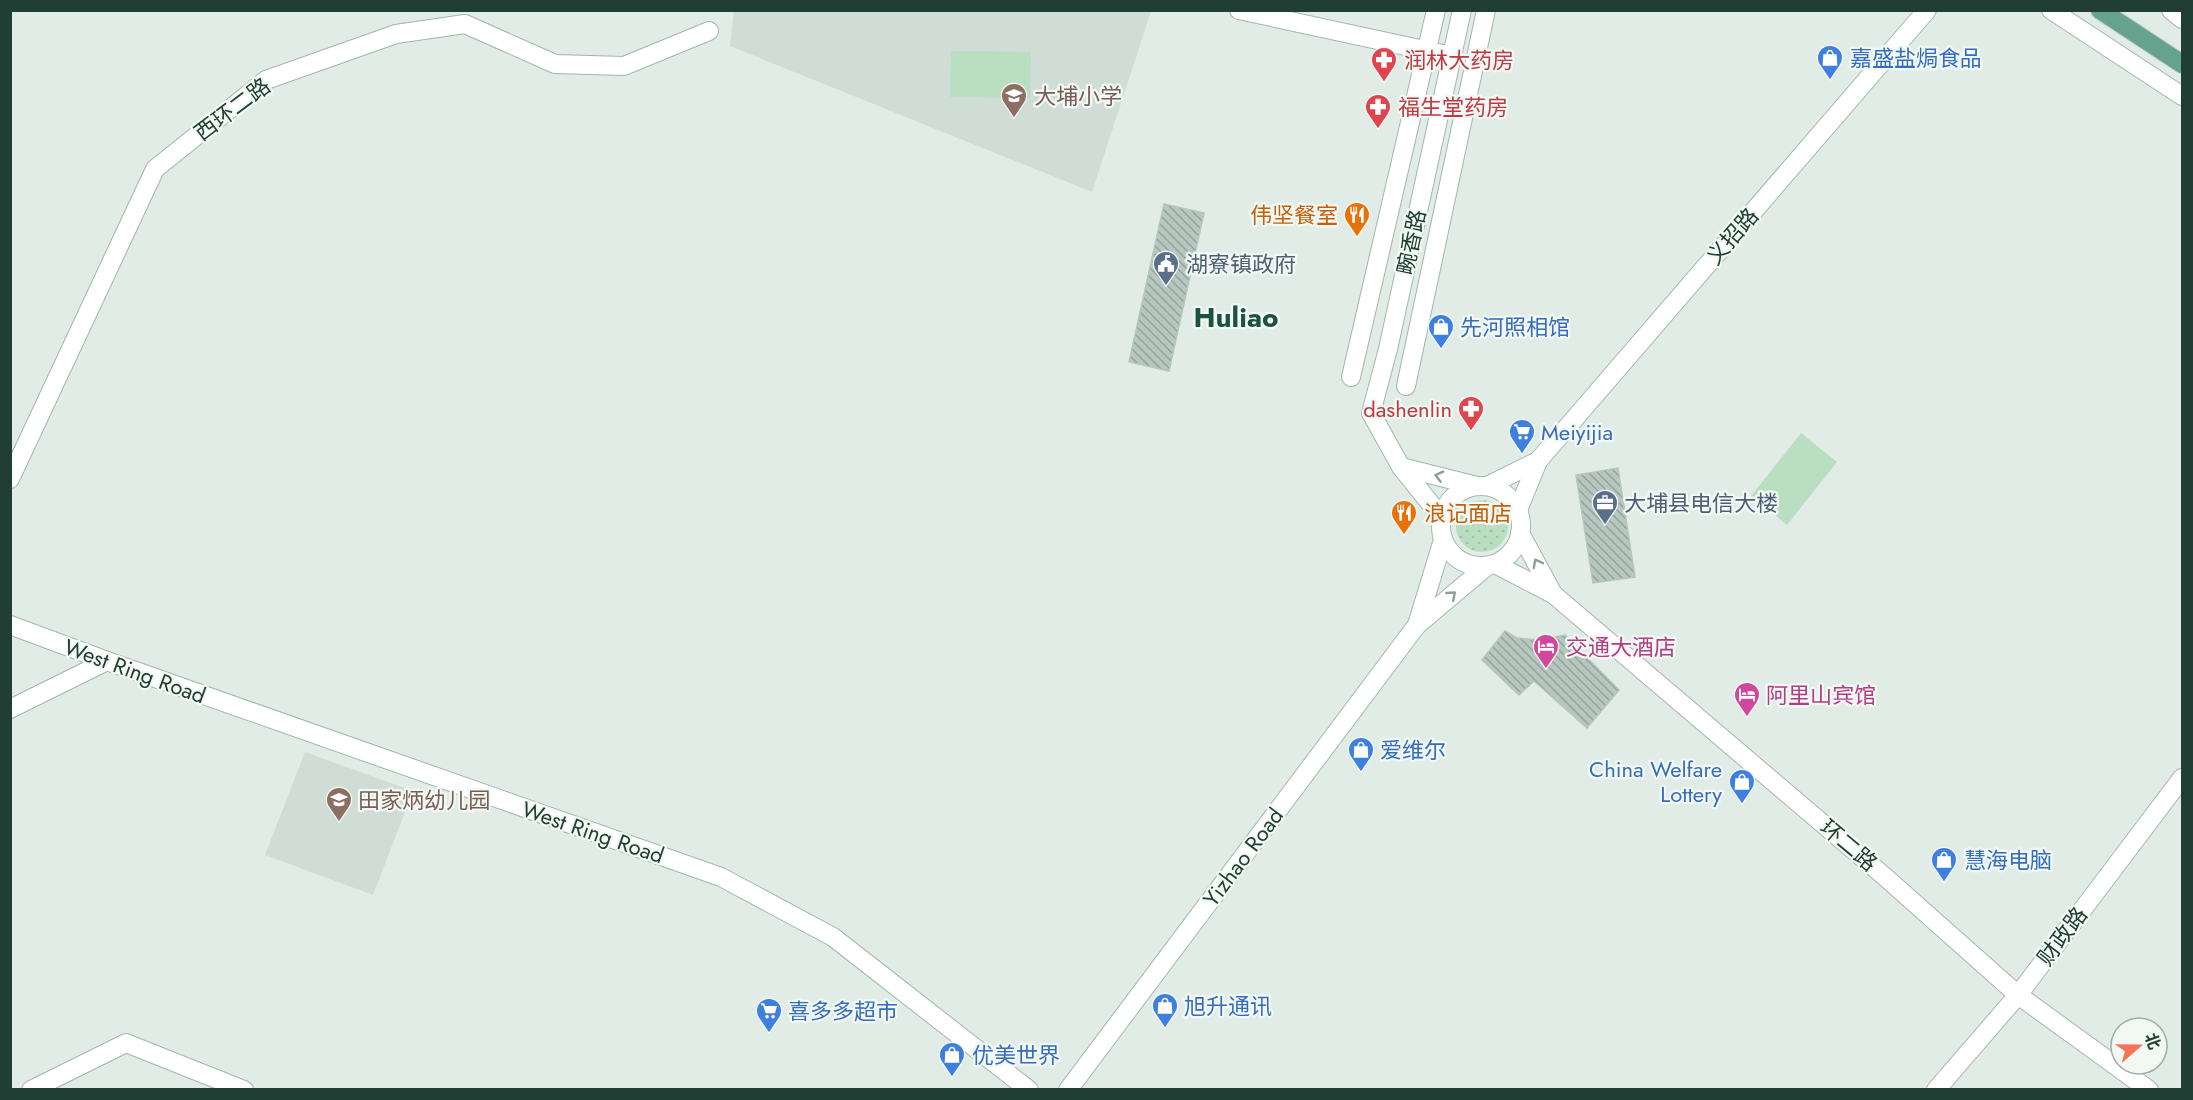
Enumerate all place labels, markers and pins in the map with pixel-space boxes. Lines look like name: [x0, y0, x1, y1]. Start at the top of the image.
place label: 嘉盛盐焗食品: [1850, 42, 1982, 74]
shop icon: 嘉盛盐焗食品: [1815, 43, 1845, 81]
place label: 润林大药房: [1404, 44, 1514, 76]
pharmacy icon: 润林大药房: [1369, 45, 1399, 83]
place label: 大埔小学: [1034, 80, 1122, 112]
school or university icon: 大埔小学: [999, 81, 1029, 119]
place label: 福生堂药房: [1398, 91, 1508, 123]
pharmacy icon: 福生堂药房: [1363, 92, 1393, 130]
place label: 伟坚餐室: [1250, 199, 1338, 231]
restaurant icon: 伟坚餐室: [1342, 200, 1372, 238]
place label: 湖寮镇政府: [1186, 248, 1296, 280]
public building icon: 湖寮镇政府: [1151, 249, 1181, 287]
place label: 先河照相馆: [1460, 311, 1570, 343]
shop icon: 先河照相馆: [1426, 312, 1456, 350]
place label: dashenlin: [1363, 393, 1452, 425]
pharmacy icon: dashenlin: [1456, 394, 1486, 432]
place label: Meiyijia: [1541, 416, 1613, 448]
supermarket icon: Meiyijia: [1507, 417, 1537, 455]
place label: 大埔县电信大楼: [1624, 487, 1778, 519]
office icon: 大埔县电信大楼: [1590, 488, 1620, 526]
place label: 浪记面店: [1424, 497, 1512, 529]
restaurant icon: 浪记面店: [1389, 498, 1419, 536]
place label: 交通大酒店: [1566, 631, 1676, 663]
hotel icon: 交通大酒店: [1531, 632, 1561, 670]
place label: 阿里山宾馆: [1766, 679, 1876, 711]
hotel icon: 阿里山宾馆: [1732, 680, 1762, 718]
place label: 爱维尔: [1380, 734, 1446, 766]
shop icon: 爱维尔: [1346, 735, 1376, 773]
place label: China Welfare Lottery: [1589, 753, 1722, 810]
shop icon: China Welfare Lottery: [1727, 767, 1757, 805]
place label: 田家炳幼儿园: [358, 784, 490, 816]
school or university icon: 田家炳幼儿园: [324, 785, 354, 823]
place label: 慧海电脑: [1964, 844, 2052, 876]
shop icon: 慧海电脑: [1929, 845, 1959, 883]
place label: 旭升通讯: [1184, 990, 1272, 1022]
shop icon: 旭升通讯: [1150, 991, 1180, 1029]
place label: 喜多多超市: [788, 995, 898, 1027]
supermarket icon: 喜多多超市: [754, 996, 784, 1034]
place label: 优美世界: [972, 1039, 1060, 1071]
shop icon: 优美世界: [937, 1040, 967, 1078]

